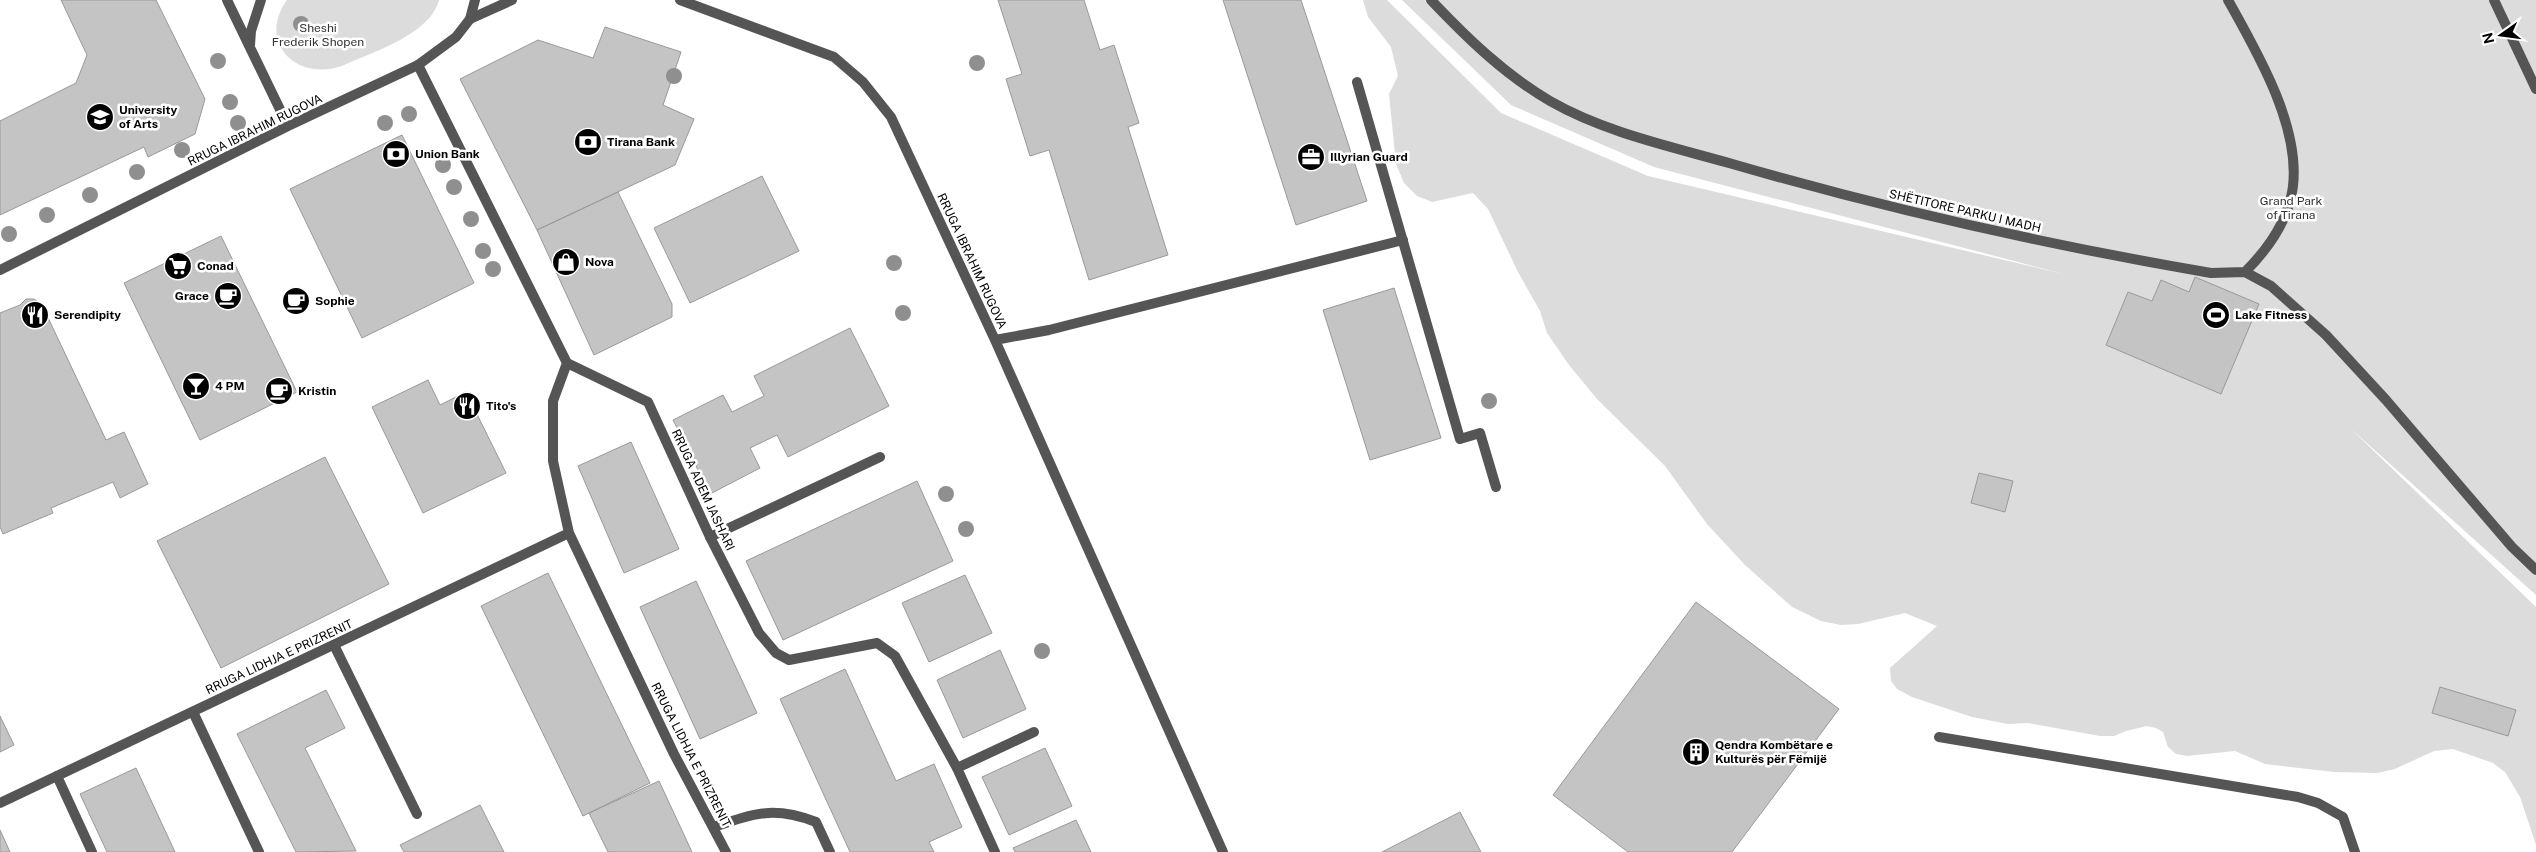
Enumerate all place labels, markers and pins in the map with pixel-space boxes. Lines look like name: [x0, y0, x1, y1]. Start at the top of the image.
school or university icon: University of Arts: [85, 102, 115, 132]
place label: University of Arts: [119, 103, 177, 131]
bank icon: Tirana Bank: [573, 127, 603, 157]
place label: Tirana Bank: [607, 135, 675, 149]
bank icon: Union Bank: [381, 139, 411, 169]
office icon: Illyrian Guard: [1296, 142, 1326, 172]
place label: Union Bank: [415, 147, 480, 161]
place label: Illyrian Guard: [1330, 150, 1408, 164]
shop icon: Nova: [551, 247, 581, 277]
supermarket icon: Conad: [163, 251, 193, 281]
place label: Nova: [585, 255, 614, 269]
place label: Conad: [197, 259, 234, 273]
cafe icon: Grace: [213, 281, 243, 311]
cafe icon: Sophie: [281, 286, 311, 316]
place label: Grace: [175, 289, 209, 303]
place label: Sophie: [315, 294, 355, 308]
restaurant icon: Serendipity: [20, 300, 50, 330]
sports icon: Lake Fitness: [2201, 300, 2231, 330]
place label: Serendipity: [54, 308, 121, 322]
place label: Lake Fitness: [2235, 308, 2307, 322]
bar icon: 4 PM: [181, 371, 211, 401]
cafe icon: Kristin: [264, 376, 294, 406]
place label: 4 PM: [215, 379, 244, 393]
place label: Kristin: [298, 384, 336, 398]
restaurant icon: Tito's: [452, 391, 482, 421]
place label: Tito's: [486, 399, 516, 413]
building icon: Qendra Kombëtare e Kulturës për Fëmijë: [1681, 737, 1711, 767]
place label: Qendra Kombëtare e Kulturës për Fëmijë: [1715, 738, 1833, 766]

